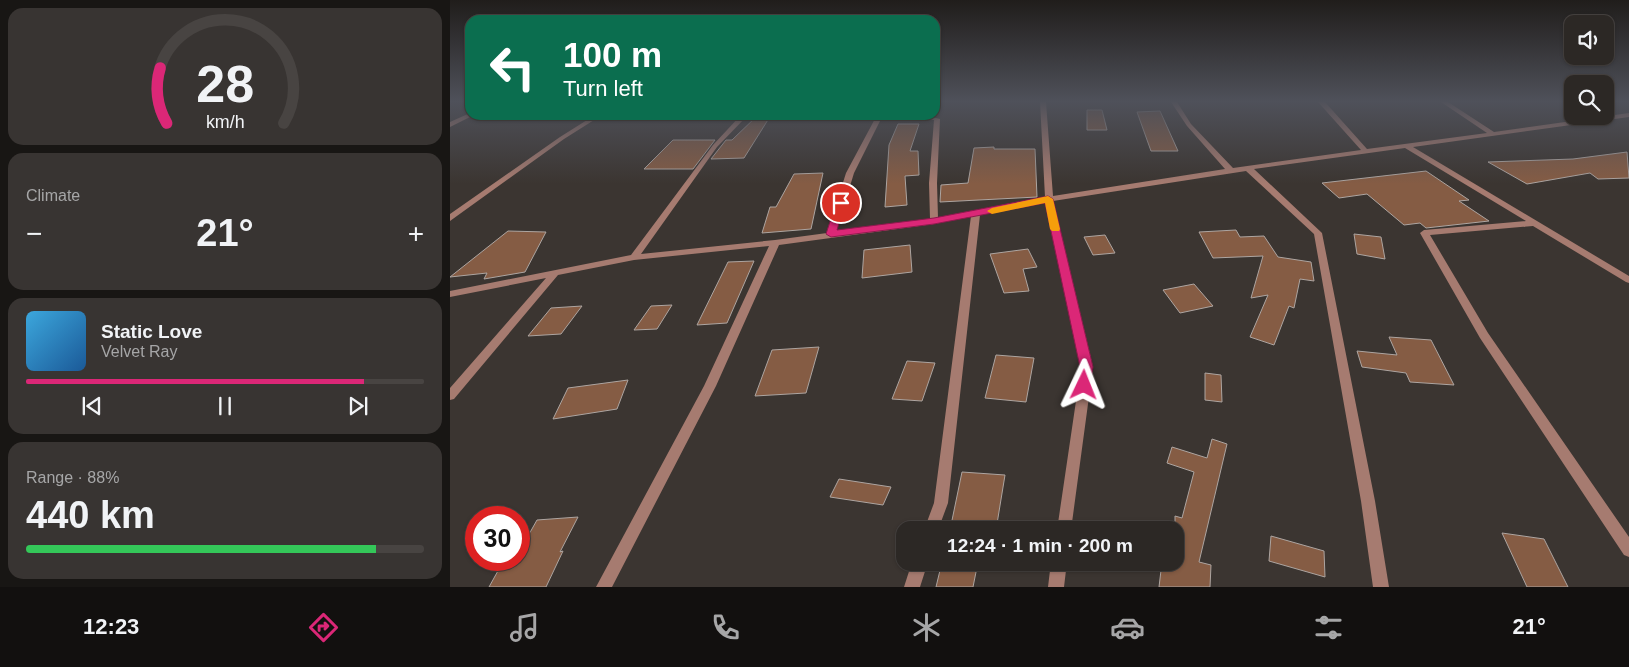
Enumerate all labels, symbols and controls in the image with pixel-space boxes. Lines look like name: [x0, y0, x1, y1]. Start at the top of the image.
map controls: [1564, 15, 1614, 125]
button: sound: [1564, 15, 1614, 65]
icon: left: [480, 35, 545, 100]
text: 100 m: [563, 35, 662, 74]
text: 28: [196, 55, 254, 113]
button: search: [1564, 75, 1614, 125]
text: Turn left: [563, 76, 643, 101]
text: km/h: [206, 112, 244, 132]
pin: [820, 182, 862, 224]
text: Climate: [26, 187, 80, 204]
icon: arrive: [827, 189, 855, 217]
text: 21°: [196, 212, 254, 254]
text: −: [26, 218, 42, 249]
text: +: [408, 218, 424, 249]
text: Static Love: [101, 321, 202, 342]
text: Velvet Ray: [101, 343, 177, 360]
position arrow: [1057, 358, 1109, 410]
icon: previous: [78, 392, 106, 420]
icon: pause: [211, 392, 239, 420]
icon: next: [344, 392, 372, 420]
text: Range · 88%: [26, 469, 119, 486]
text: 440 km: [26, 494, 155, 536]
speed limit sign: 30: [465, 506, 530, 571]
text: 12:24 · 1 min · 200 m: [947, 535, 1133, 556]
icon: directions: [306, 610, 341, 645]
icon: music: [507, 610, 542, 645]
icon: phone: [708, 610, 743, 645]
icon: climate: [909, 610, 944, 645]
icon: car: [1110, 610, 1145, 645]
icon: filters: [1311, 610, 1346, 645]
text: 12:23: [83, 614, 139, 639]
text: 21°: [1513, 614, 1546, 639]

